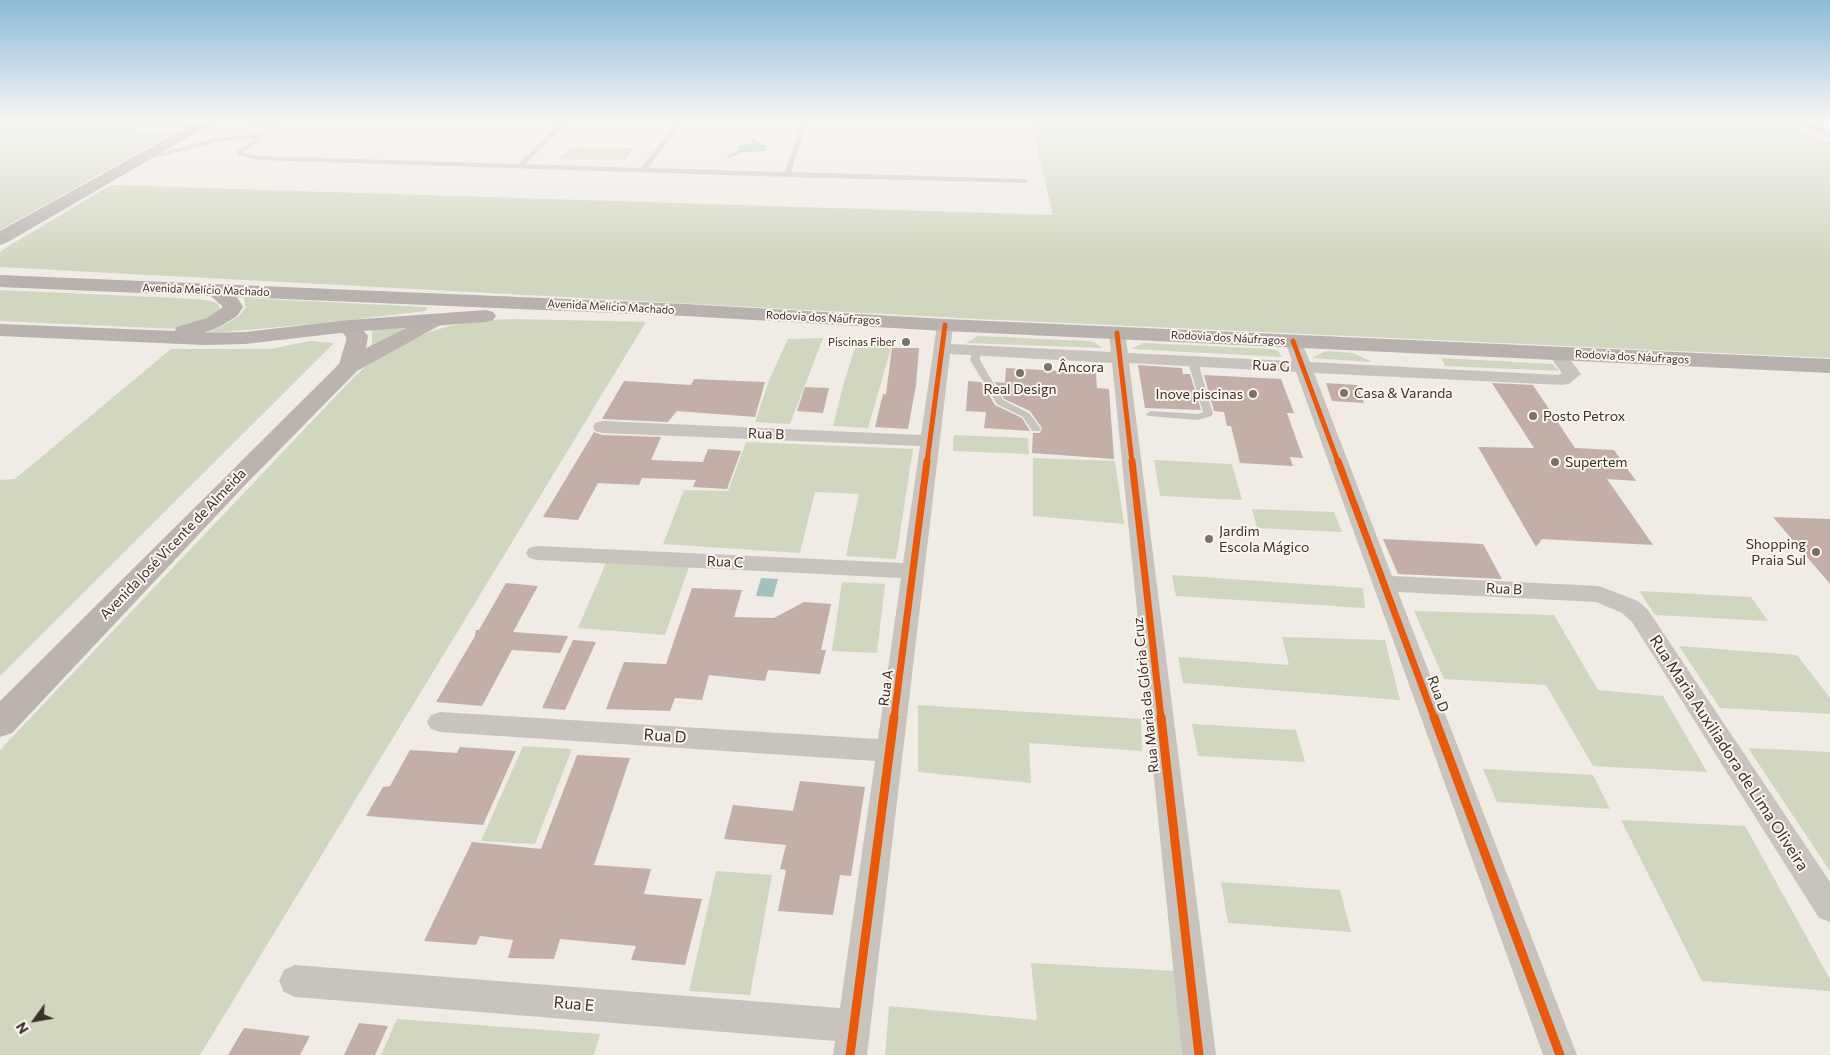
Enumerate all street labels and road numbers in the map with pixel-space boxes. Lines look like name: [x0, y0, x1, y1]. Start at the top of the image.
street label: Avenida Melício Machado: [142, 281, 270, 299]
street label: Avenida Melício Machado: [547, 297, 675, 317]
street label: Rodovia dos Náufragos: [766, 308, 880, 328]
street label: Rodovia dos Náufragos: [1171, 328, 1285, 348]
street label: Rodovia dos Náufragos: [1575, 347, 1689, 367]
street label: Rua G: [1252, 357, 1290, 375]
street label: Rua B: [748, 425, 784, 443]
street label: Avenida José Vicente de Almeida: [96, 465, 250, 623]
street label: Rua C: [706, 553, 744, 571]
street label: Rua B: [1486, 580, 1522, 598]
street label: Rua Maria da Glória Cruz: [1129, 616, 1163, 774]
street label: Rua Maria Auxiliadora de Lima Oliveira: [1645, 631, 1813, 875]
street label: Rua A: [875, 669, 897, 707]
street label: Rua D: [1424, 674, 1452, 714]
street label: Rua D: [643, 725, 687, 747]
street label: Rua E: [553, 993, 595, 1015]

